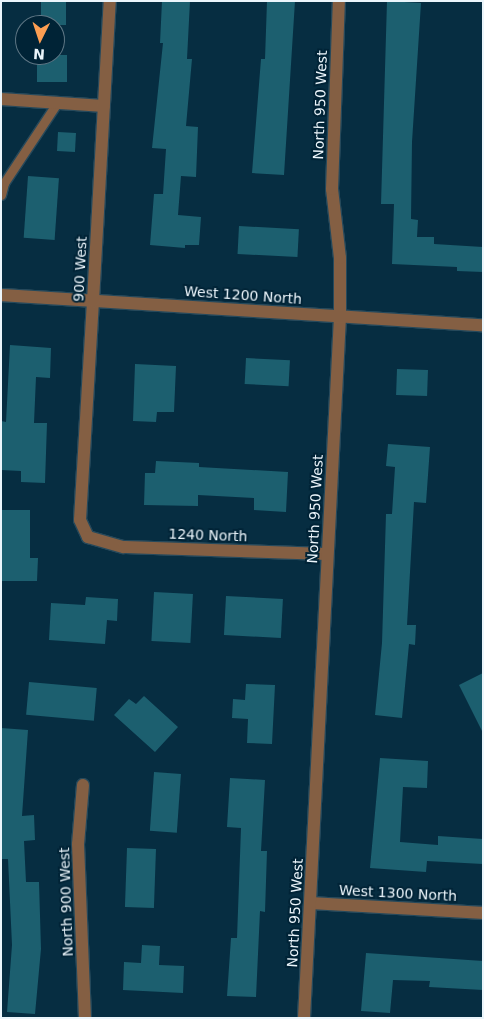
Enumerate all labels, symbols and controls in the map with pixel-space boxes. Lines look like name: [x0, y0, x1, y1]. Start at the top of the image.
north arrow: [15, 15, 65, 65]
text: N: [33, 46, 45, 62]
street label: North 950 West: [310, 50, 330, 160]
street label: 900 West: [70, 236, 90, 302]
street label: West 1200 North: [184, 283, 302, 307]
street label: North 950 West: [304, 454, 326, 564]
street label: 1240 North: [168, 525, 248, 545]
street label: North 900 West: [56, 847, 76, 957]
street label: North 950 West: [284, 858, 306, 968]
street label: West 1300 North: [339, 882, 457, 904]

